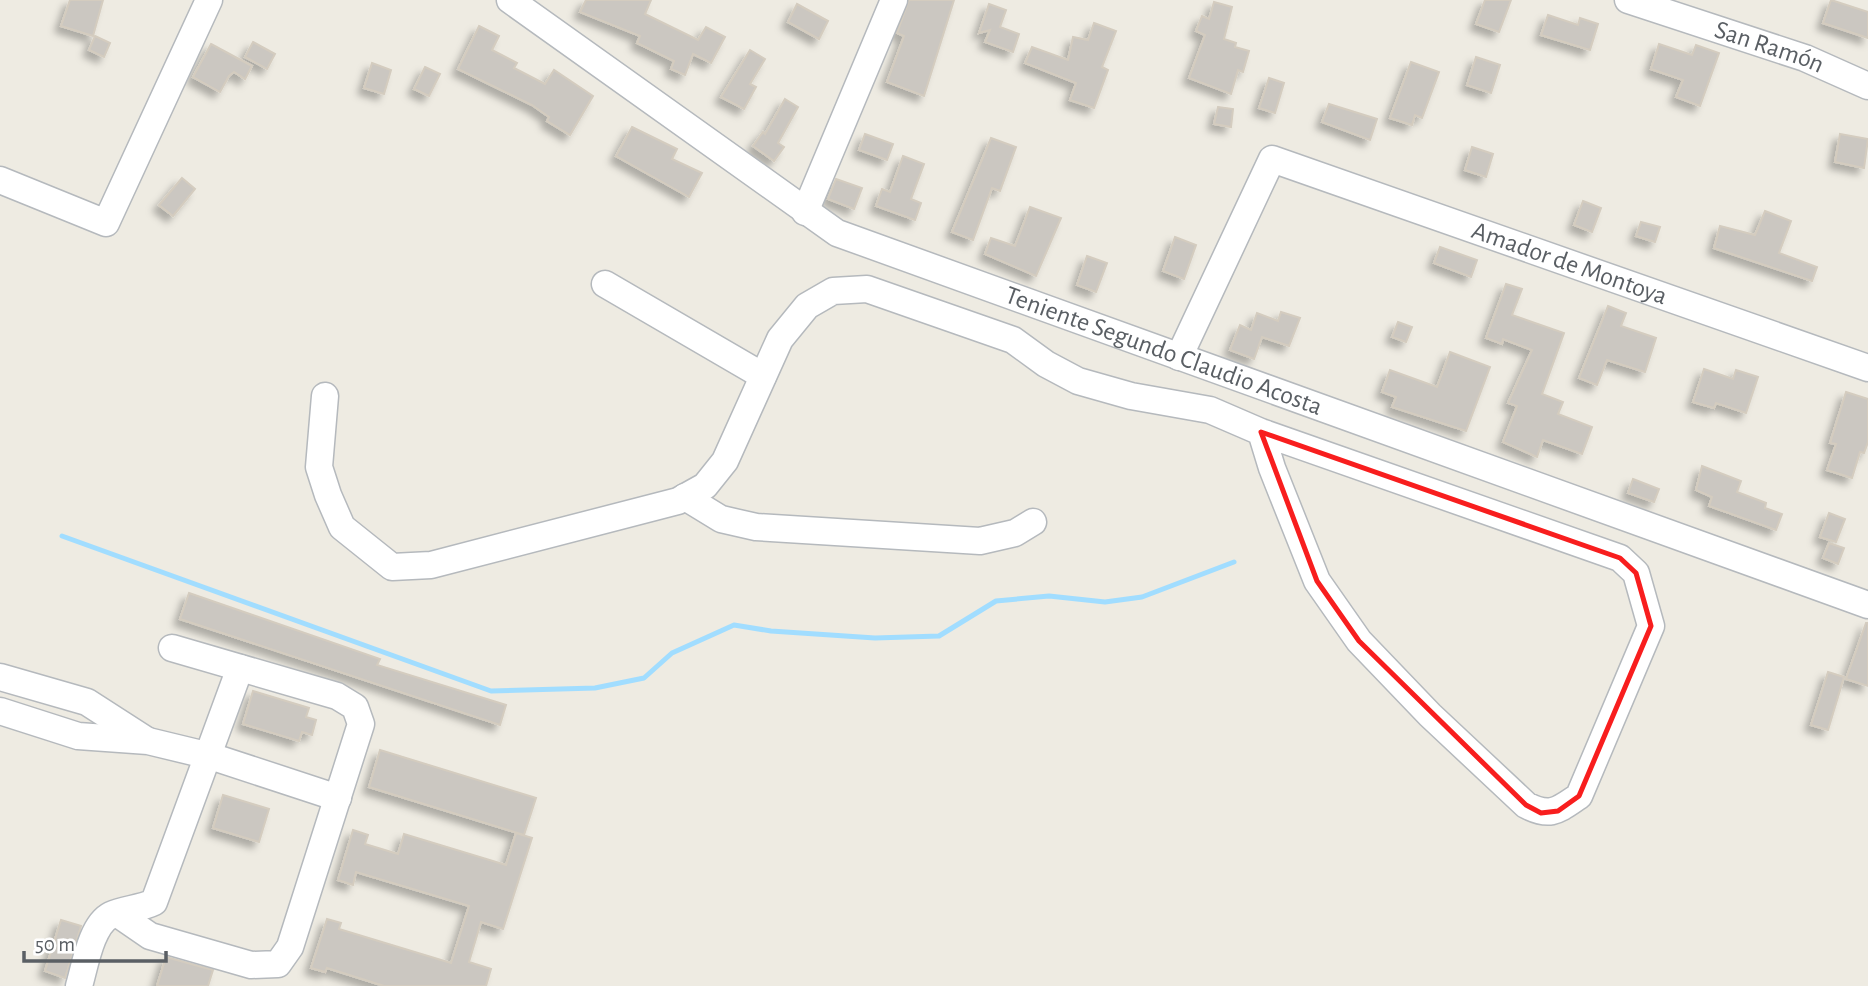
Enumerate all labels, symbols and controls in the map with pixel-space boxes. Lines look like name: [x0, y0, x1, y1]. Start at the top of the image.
street label: San Ramón: [1712, 16, 1828, 78]
street label: Amador de Montoya: [1468, 217, 1671, 310]
street label: Teniente Segundo Claudio Acosta: [1002, 282, 1326, 420]
scale bar: [24, 920, 166, 964]
text: 50 m: [35, 934, 75, 955]

